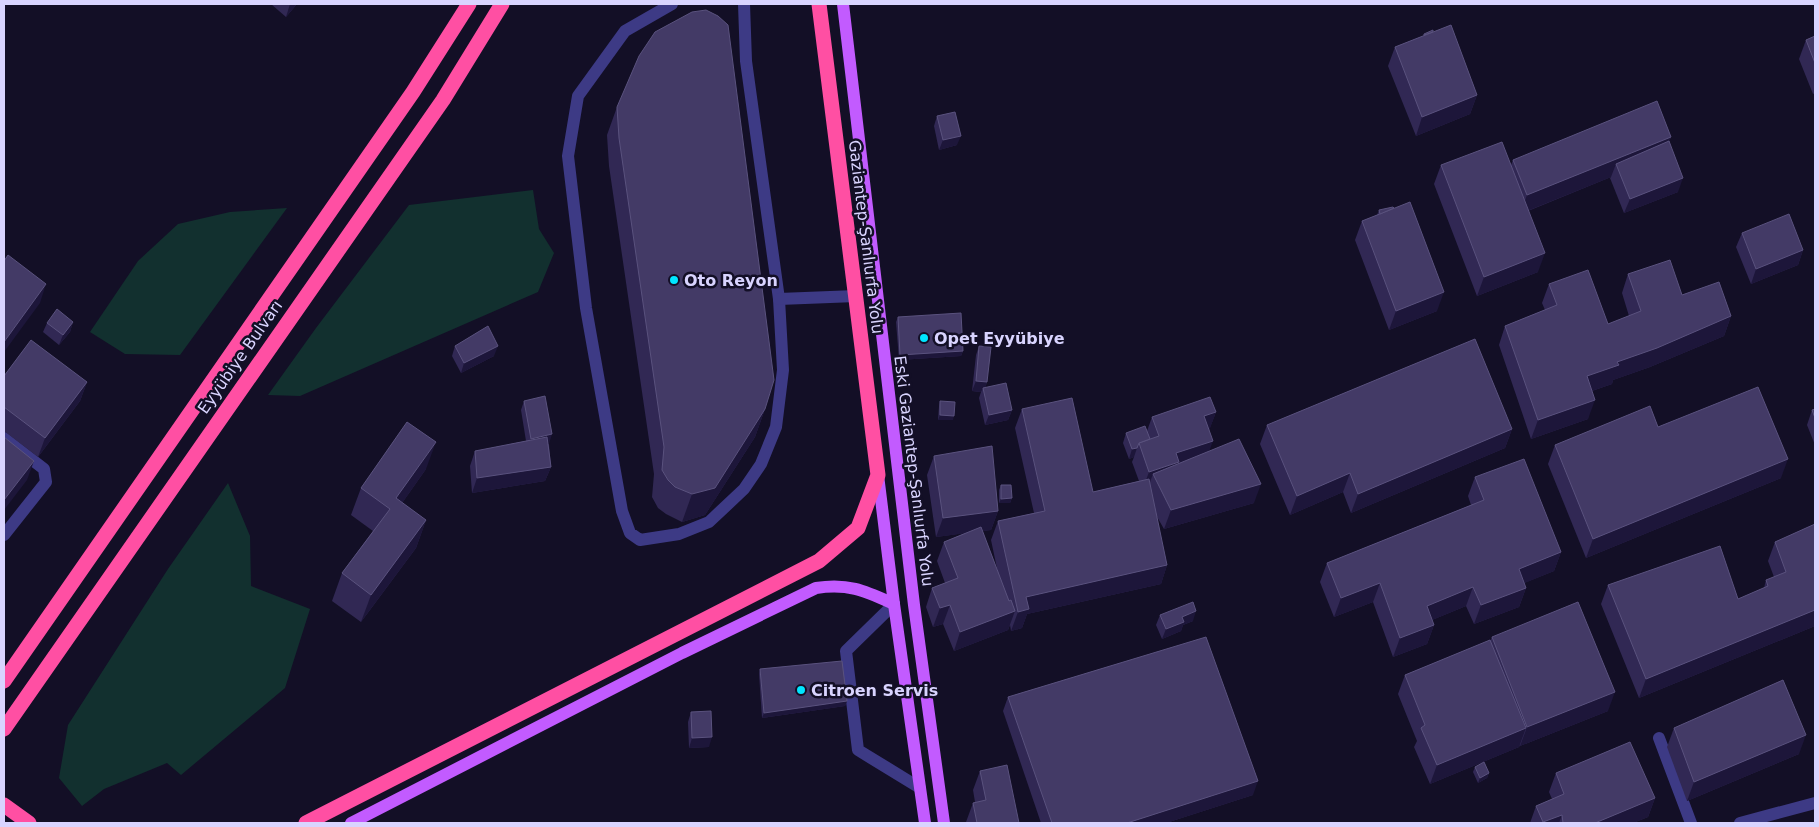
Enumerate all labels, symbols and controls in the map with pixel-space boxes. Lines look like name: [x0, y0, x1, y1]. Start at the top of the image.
street label: Gaziantep-Şanlıurfa Yolu: [845, 139, 887, 335]
place label: Oto Reyon: [684, 271, 778, 290]
marker: Oto Reyon: [668, 274, 680, 286]
street label: Eyyübiye Bulvarı: [194, 297, 286, 417]
place label: Opet Eyyübiye: [934, 329, 1065, 348]
marker: Opet Eyyübiye: [918, 332, 930, 344]
street label: Eski Gaziantep-Şanlıurfa Yolu: [890, 354, 938, 588]
place label: Citroen Servis: [811, 681, 938, 700]
marker: Citroen Servis: [795, 684, 807, 696]

